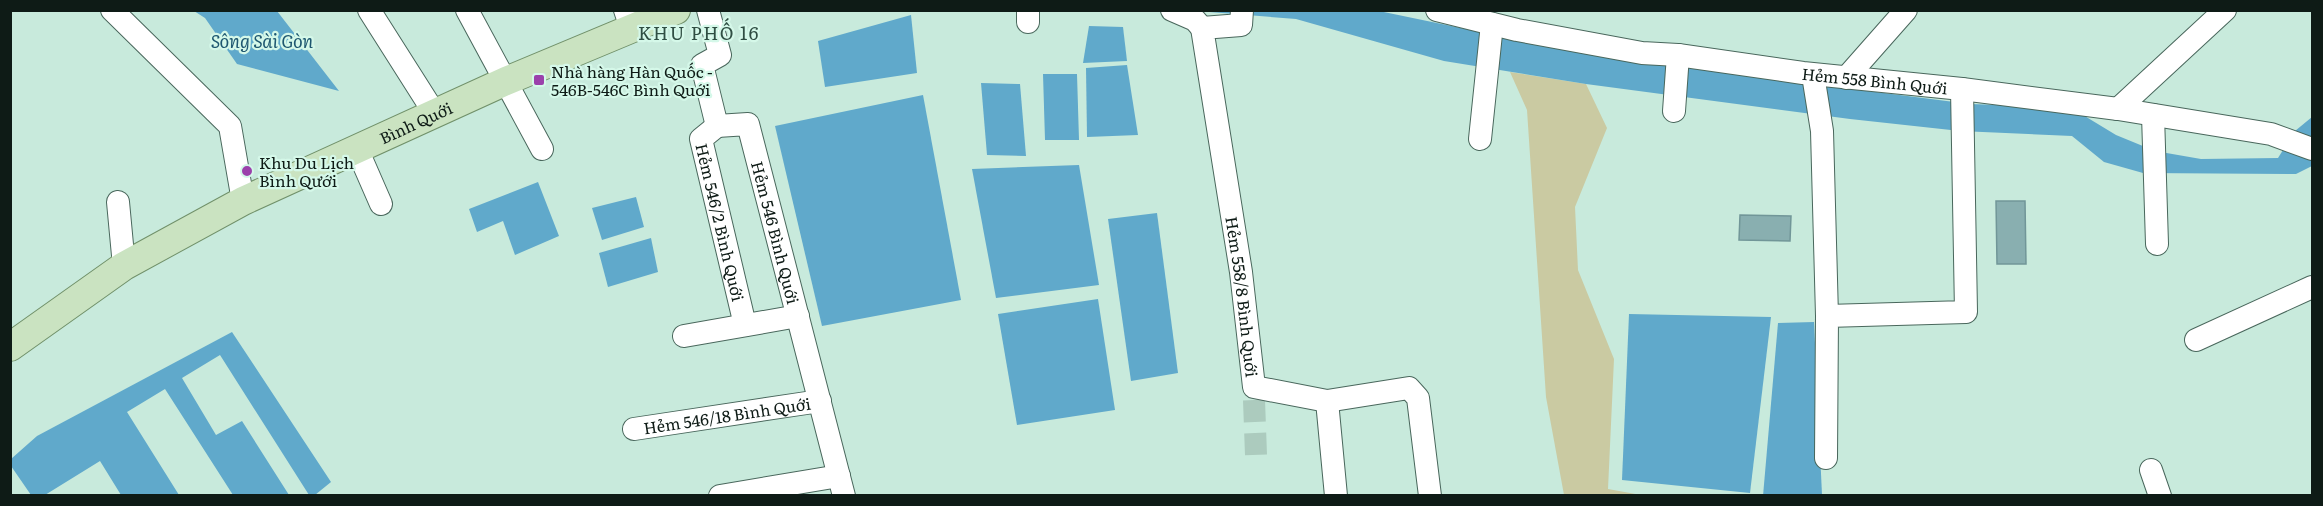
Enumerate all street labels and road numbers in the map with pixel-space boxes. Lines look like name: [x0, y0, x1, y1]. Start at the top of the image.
street label: Hẻm 558 Bình Quới: [1801, 61, 1949, 99]
street label: Bình Quới: [375, 95, 456, 149]
street label: Hẻm 546/2 Bình Quới: [690, 141, 751, 304]
street label: Hẻm 546 Bình Quới: [746, 158, 806, 306]
street label: Hẻm 558/8 Bình Quới: [1220, 215, 1265, 378]
street label: Hẻm 546/18 Bình Quới: [642, 391, 812, 439]

